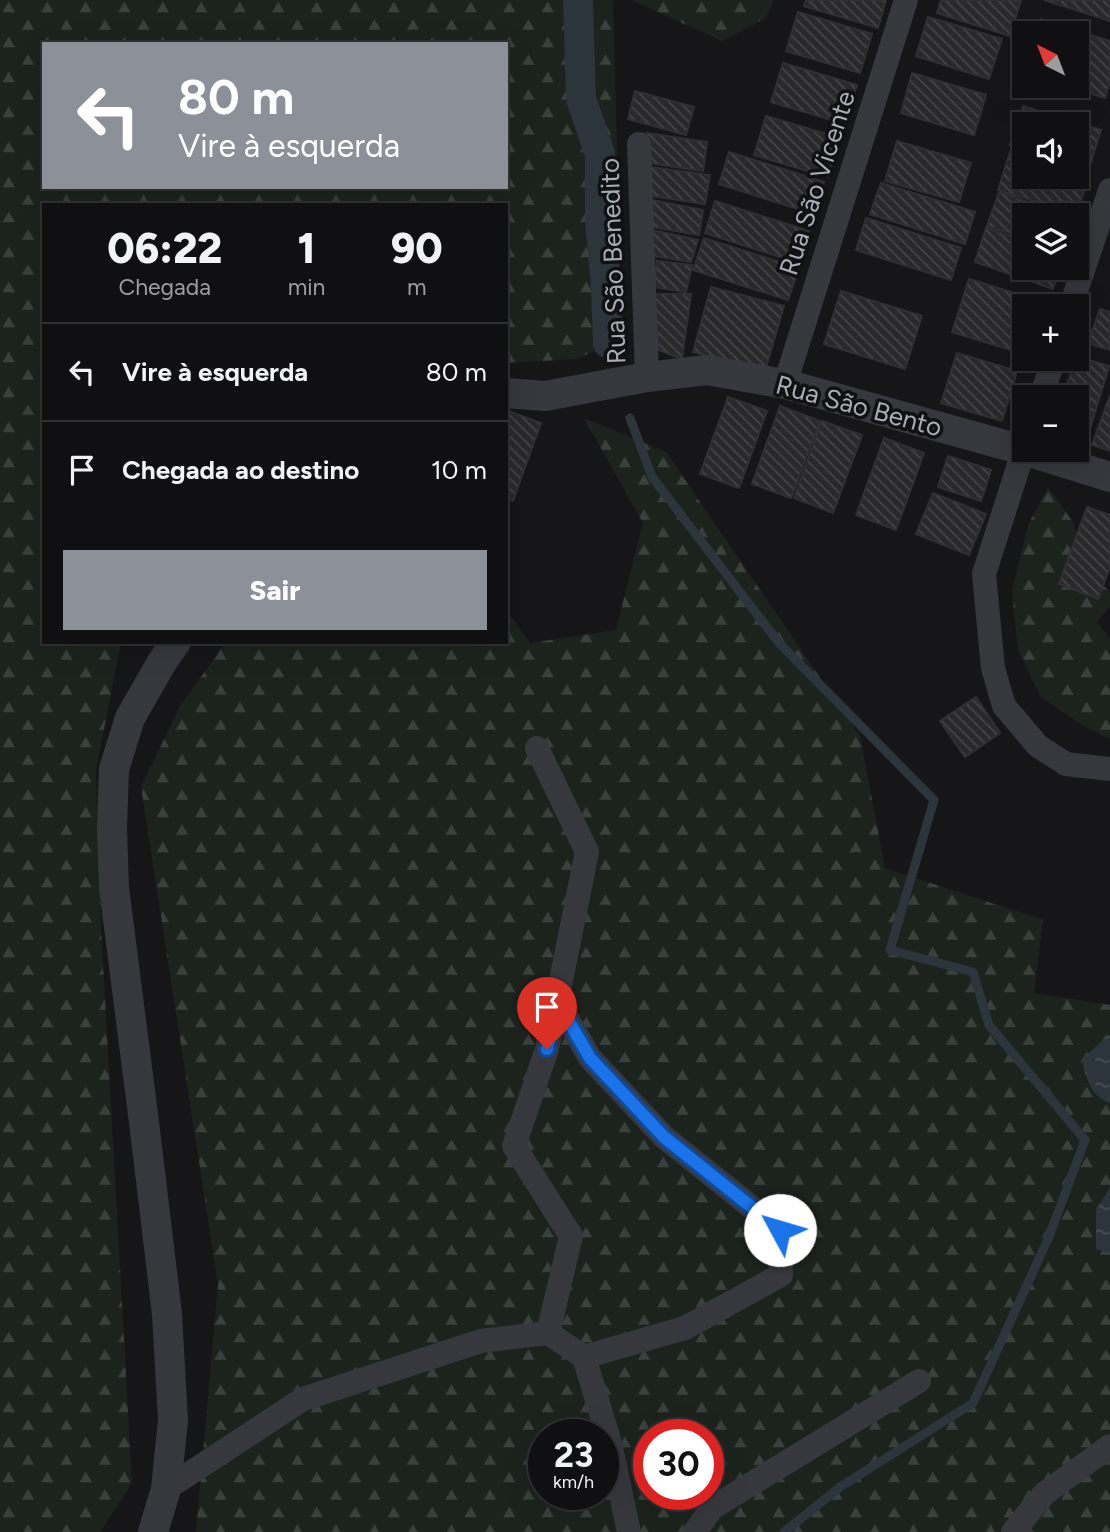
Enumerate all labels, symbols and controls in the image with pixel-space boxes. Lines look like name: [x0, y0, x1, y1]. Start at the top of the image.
north arrow: [1012, 21, 1088, 98]
map controls: [1012, 21, 1089, 462]
text: 80 m: [178, 67, 294, 126]
icon: left: [63, 70, 154, 161]
street label: Rua São Vicente: [772, 87, 862, 279]
button: sound: [1012, 112, 1089, 189]
text: Vire à esquerda: [178, 127, 400, 165]
street label: Rua São Benedito: [593, 157, 633, 365]
button: layers: [1012, 203, 1089, 280]
text: 06:22: [107, 223, 222, 274]
text: 1: [298, 223, 315, 274]
text: 90: [391, 223, 443, 274]
text: Chegada: [119, 273, 211, 301]
text: min: [288, 273, 325, 301]
text: m: [407, 273, 426, 301]
button: +: [1012, 294, 1089, 371]
icon: left: [63, 353, 101, 391]
text: Vire à esquerda: [122, 356, 308, 388]
text: 80 m: [426, 356, 487, 388]
street label: Rua São Bento: [772, 368, 946, 444]
button: −: [1012, 385, 1089, 462]
icon: arrive: [63, 451, 101, 489]
text: Chegada ao destino: [122, 454, 359, 486]
text: 10 m: [431, 454, 487, 486]
button: Sair: [63, 550, 487, 630]
pin: [517, 977, 577, 1049]
icon: arrive: [528, 988, 566, 1026]
position arrow: [743, 1193, 817, 1267]
speed limit sign: 30: [633, 1419, 724, 1510]
text: 23: [554, 1434, 593, 1476]
text: km/h: [553, 1471, 594, 1493]

